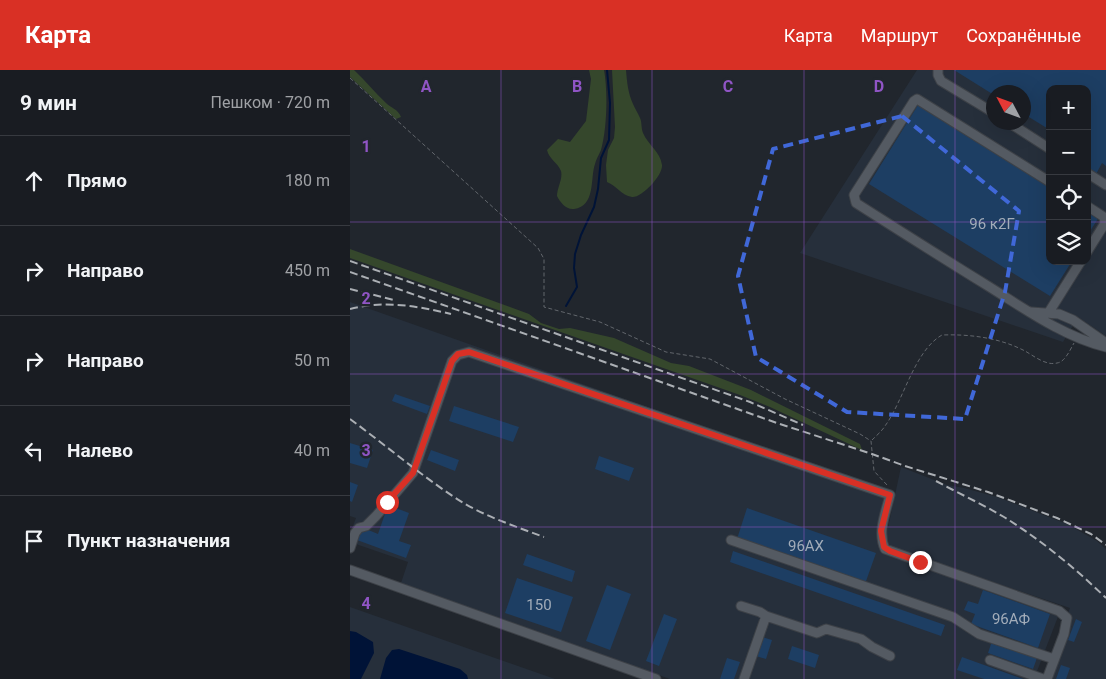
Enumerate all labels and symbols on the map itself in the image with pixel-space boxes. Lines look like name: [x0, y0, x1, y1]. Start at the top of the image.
text: A: [421, 77, 432, 96]
text: B: [572, 77, 582, 96]
text: C: [723, 77, 733, 96]
text: D: [874, 77, 884, 96]
north arrow: [986, 85, 1031, 130]
text: 1: [361, 137, 371, 156]
house number: 96 к2Г: [969, 215, 1015, 233]
text: 2: [361, 289, 371, 308]
text: 3: [361, 441, 371, 460]
route start: [376, 491, 399, 514]
house number: 96АХ: [788, 537, 825, 555]
route end: [909, 551, 932, 574]
text: 4: [361, 594, 371, 613]
house number: 150: [526, 596, 552, 614]
house number: 96АФ: [992, 610, 1031, 628]

